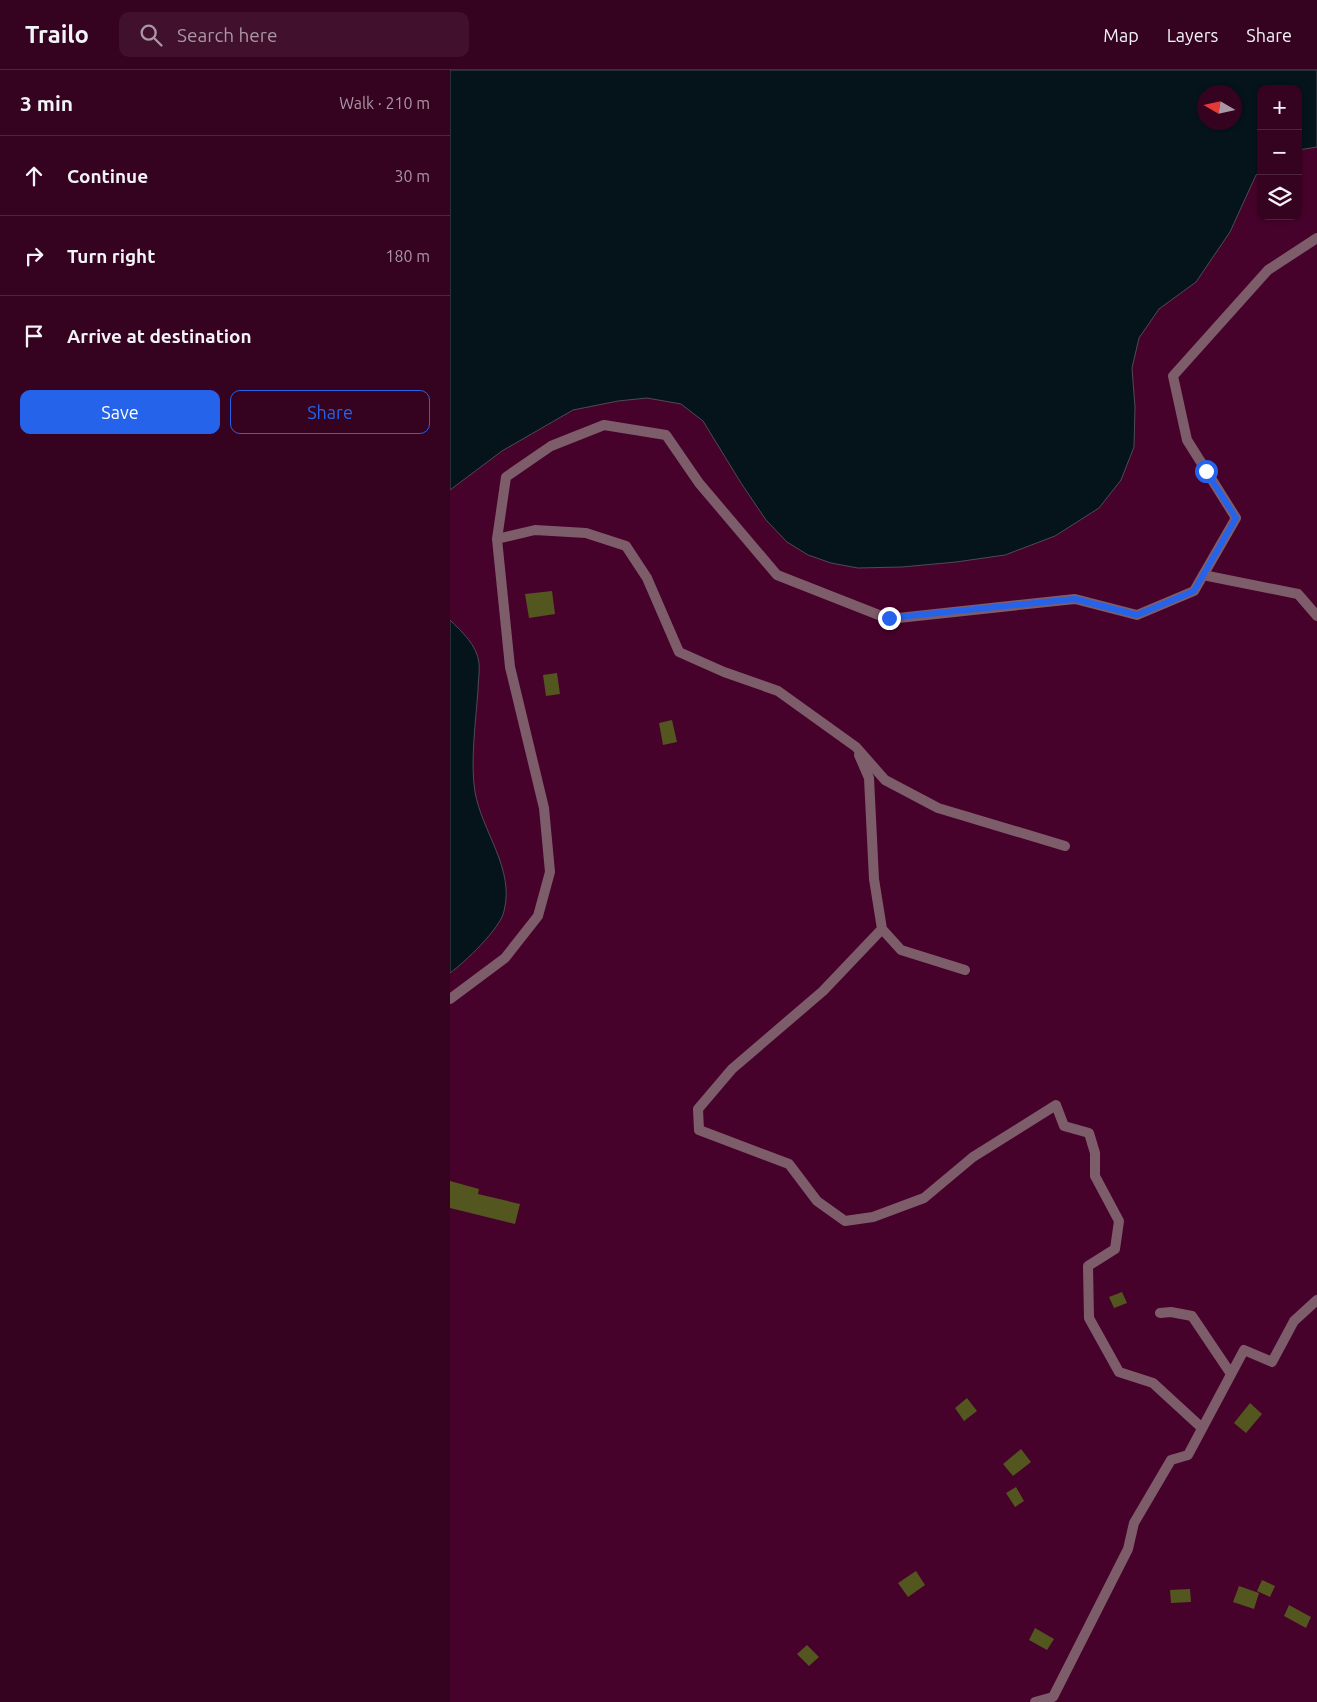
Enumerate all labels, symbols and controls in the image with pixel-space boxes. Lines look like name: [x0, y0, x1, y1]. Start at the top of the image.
search box: [119, 12, 469, 57]
text: Trailo: [25, 21, 89, 48]
icon: search: [137, 21, 165, 49]
text: Search here: [177, 24, 278, 46]
text: Map: [1103, 25, 1139, 45]
text: Layers: [1167, 25, 1218, 45]
text: Share: [1246, 25, 1292, 45]
north arrow: [1197, 85, 1242, 130]
map controls: [1257, 85, 1302, 220]
button: +: [1257, 85, 1302, 130]
text: 3 min: [20, 91, 73, 115]
text: Walk · 210 m: [339, 94, 430, 112]
button: −: [1257, 130, 1302, 175]
icon: ahead: [20, 162, 48, 190]
text: Continue: [67, 165, 148, 187]
text: 30 m: [394, 167, 430, 185]
button: layers: [1257, 175, 1302, 220]
icon: right: [20, 242, 48, 270]
text: Turn right: [67, 245, 155, 267]
text: 180 m: [385, 247, 430, 265]
icon: arrive: [20, 322, 48, 350]
text: Arrive at destination: [67, 325, 252, 347]
button: Save: [20, 390, 220, 434]
button: Share: [230, 390, 430, 434]
route start: [1195, 460, 1218, 483]
route end: [878, 607, 901, 630]

